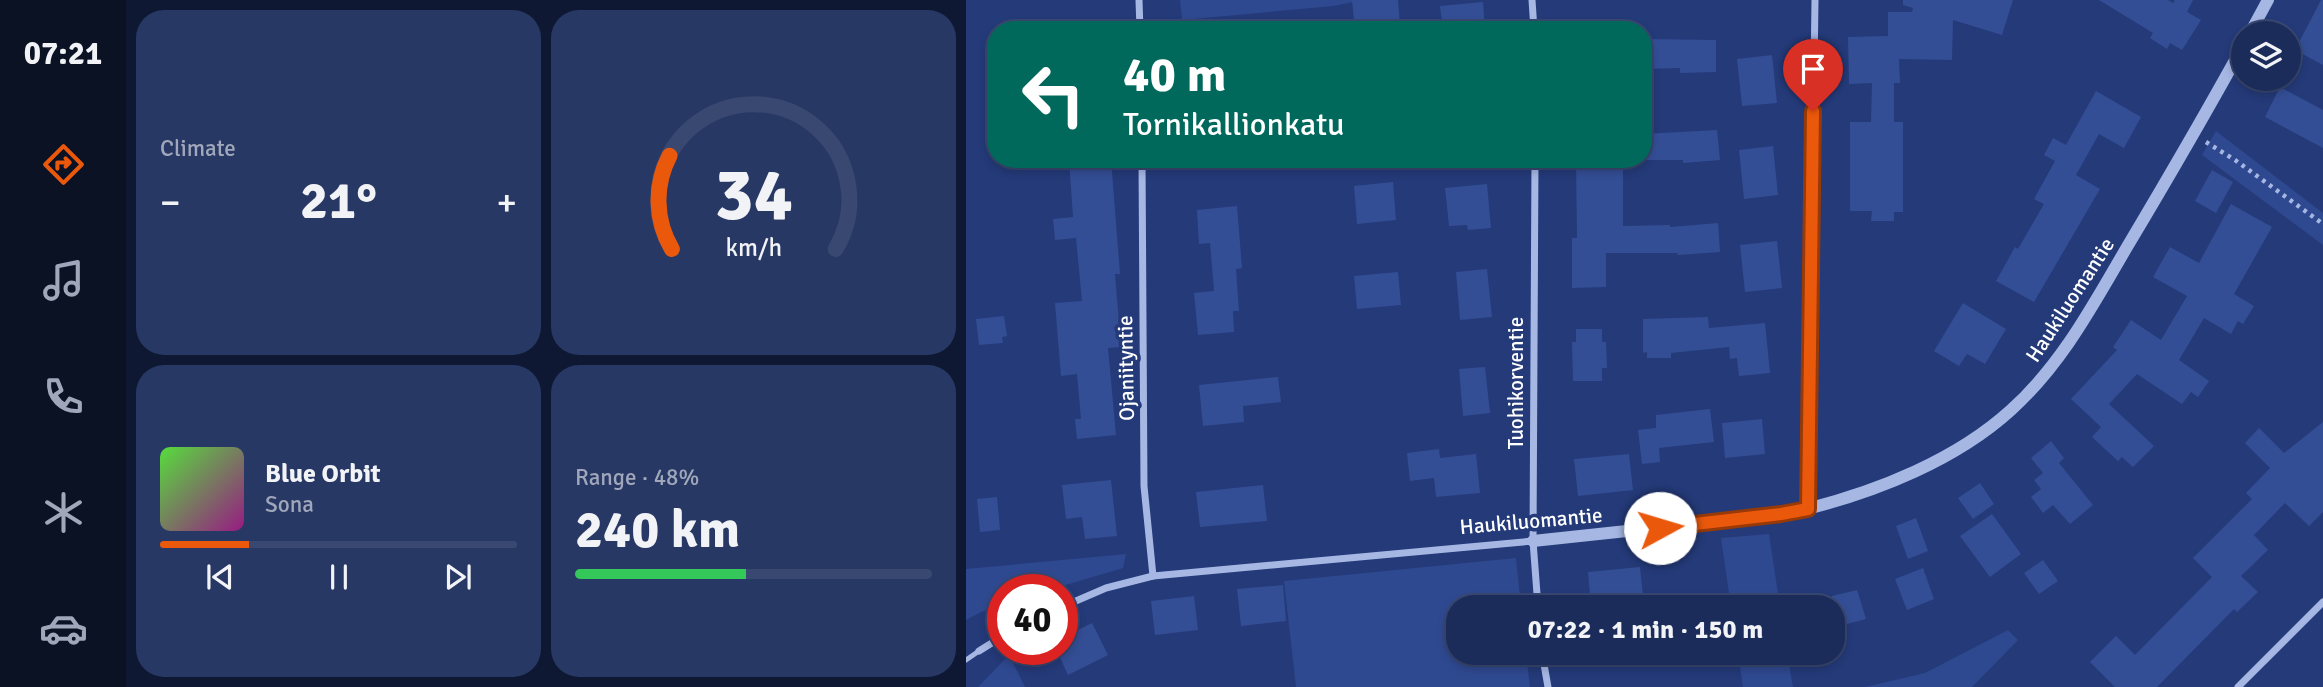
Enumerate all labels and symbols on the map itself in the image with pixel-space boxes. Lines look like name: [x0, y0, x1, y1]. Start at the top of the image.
pin: [1783, 39, 1843, 111]
street label: Haukiluomantie: [2020, 233, 2120, 367]
street label: Ojaniityntie: [1112, 315, 1140, 421]
street label: Tuohikorventie: [1503, 317, 1529, 449]
position arrow: [1623, 491, 1697, 565]
street label: Haukiluomantie: [1459, 502, 1603, 540]
speed limit sign: 40: [987, 574, 1078, 665]

